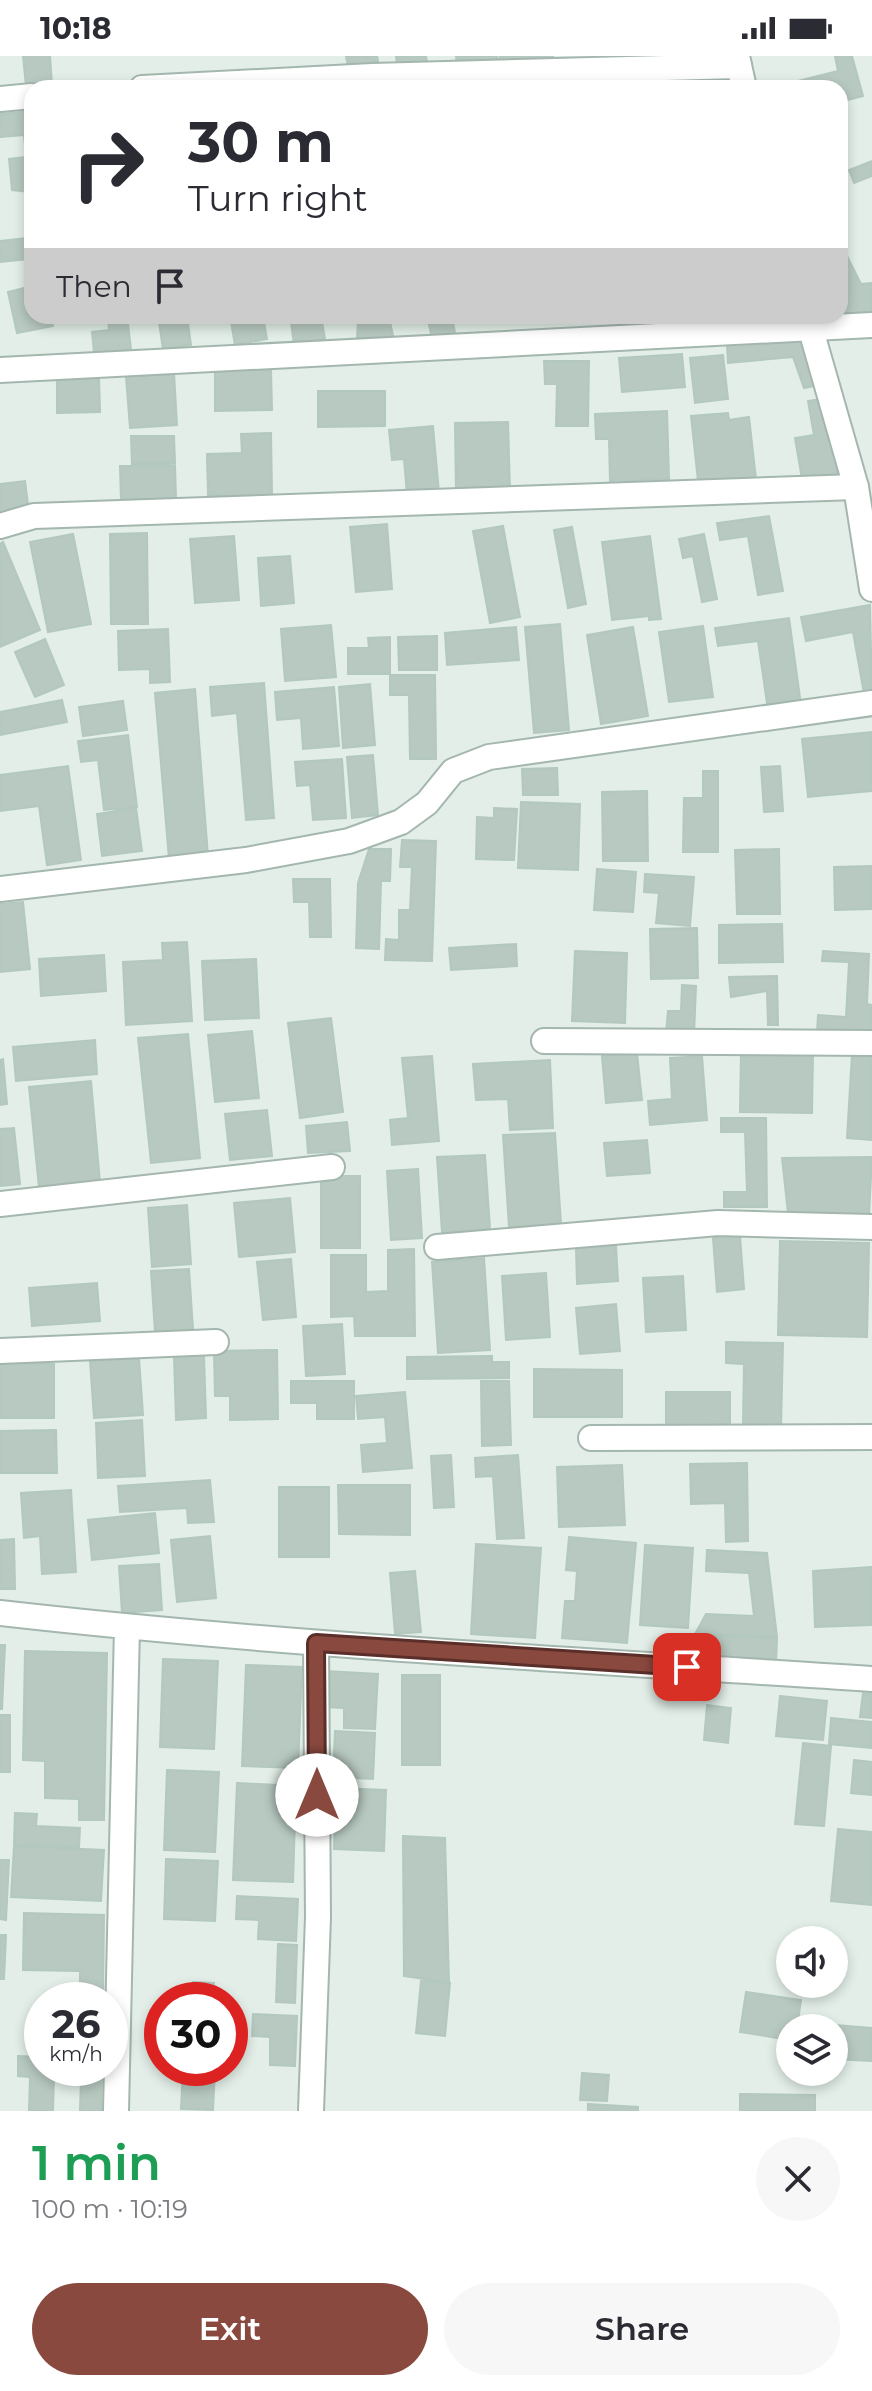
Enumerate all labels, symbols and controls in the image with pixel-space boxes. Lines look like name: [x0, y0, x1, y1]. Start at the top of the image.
text: 10:18: [40, 10, 112, 47]
text: 30 m: [188, 108, 334, 176]
icon: right: [56, 112, 160, 216]
text: Turn right: [188, 176, 368, 220]
icon: arrive: [148, 264, 192, 308]
text: Then: [56, 268, 132, 305]
pin: [653, 1633, 721, 1701]
icon: arrive: [665, 1645, 709, 1689]
position arrow: [275, 1753, 359, 1837]
map controls: [776, 1926, 848, 2086]
button: sound: [776, 1926, 848, 1998]
speed limit sign: 30: [144, 1982, 248, 2086]
text: 26: [51, 1999, 101, 2048]
button: layers: [776, 2014, 848, 2086]
text: km/h: [49, 2042, 103, 2066]
text: 1 min: [32, 2134, 161, 2192]
button: close: [756, 2137, 840, 2221]
text: 100 m · 10:19: [32, 2193, 188, 2225]
button: Exit: [32, 2283, 428, 2375]
button: Share: [444, 2283, 840, 2375]

